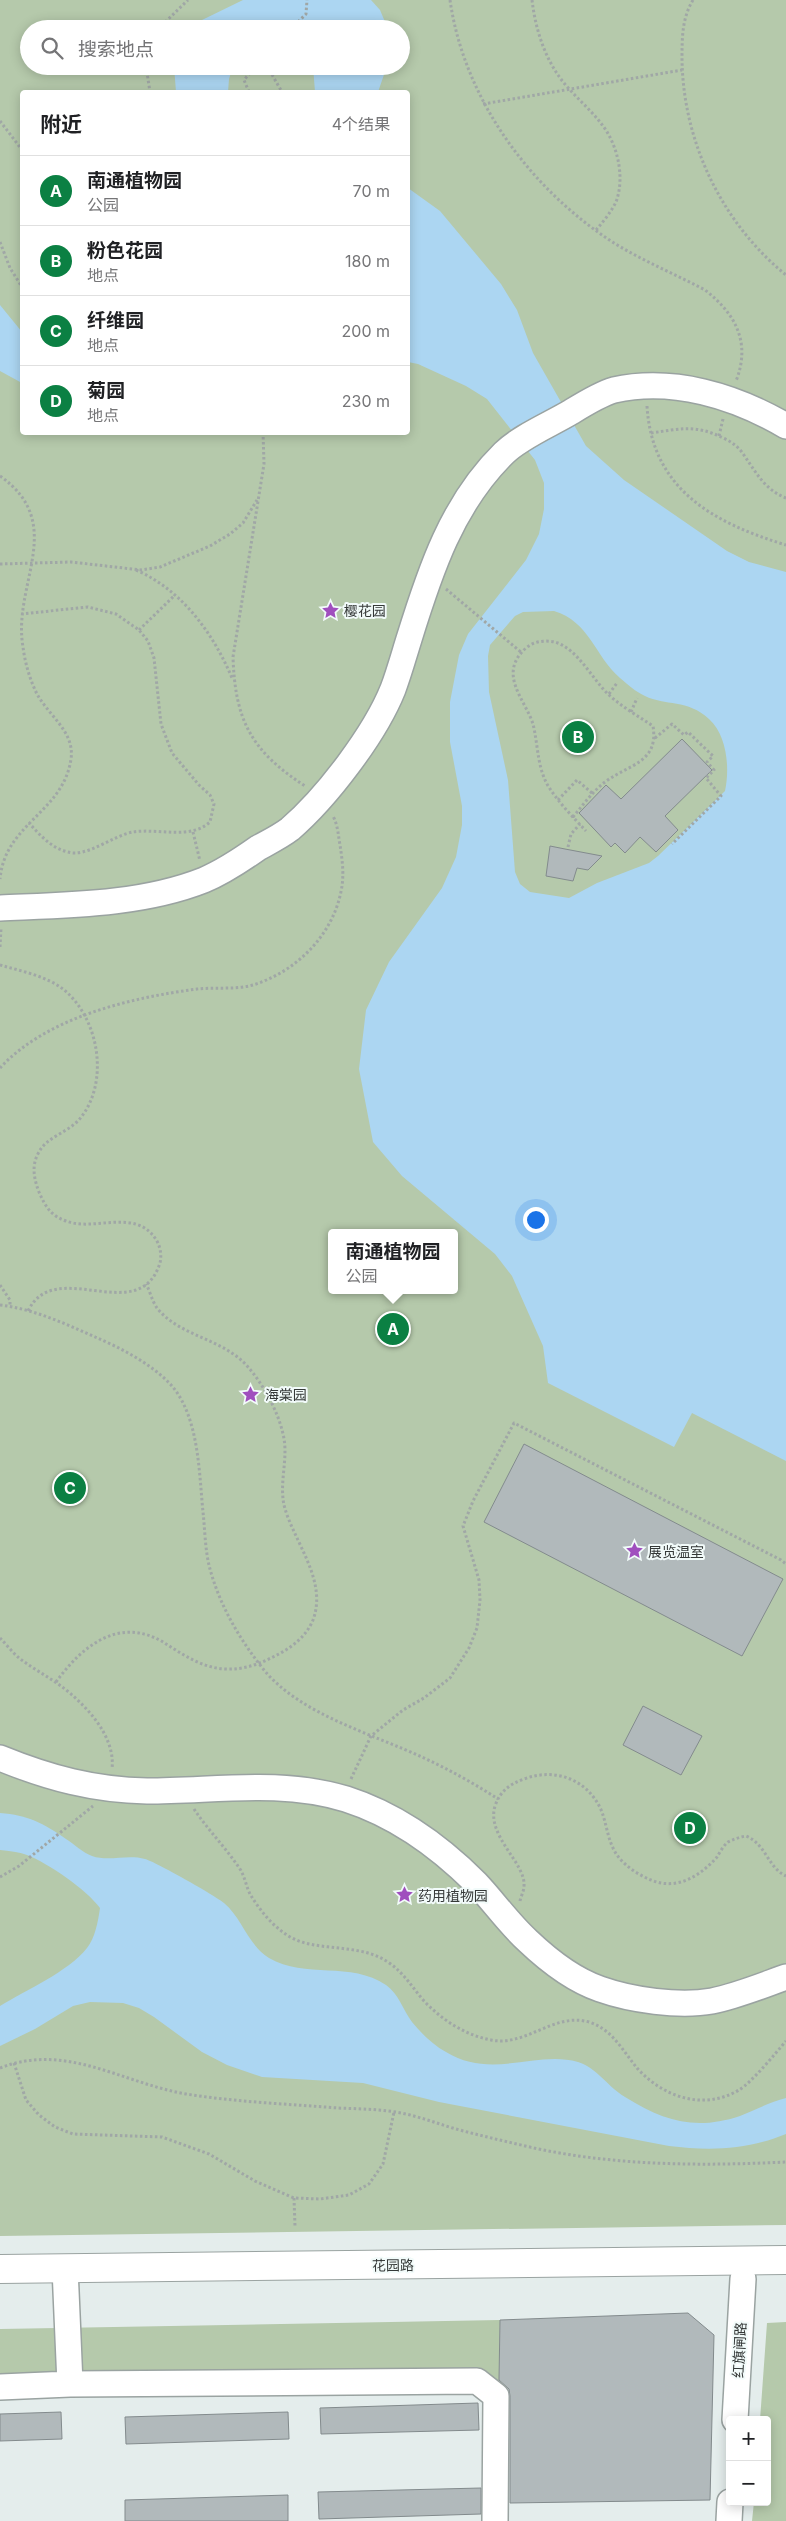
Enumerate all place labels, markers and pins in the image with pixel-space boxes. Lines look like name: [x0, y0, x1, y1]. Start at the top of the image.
place icon: 樱花园: [320, 600, 340, 620]
place label: 樱花园: [344, 602, 386, 619]
pin: B: [562, 718, 594, 756]
pin: A: [377, 1310, 409, 1348]
place icon: 海棠园: [241, 1384, 261, 1404]
place label: 海棠园: [265, 1386, 307, 1403]
pin: C: [54, 1469, 86, 1507]
place icon: 展览温室: [624, 1541, 644, 1561]
place label: 展览温室: [648, 1543, 704, 1560]
pin: D: [674, 1809, 706, 1847]
place icon: 药用植物园: [394, 1885, 414, 1905]
place label: 药用植物园: [418, 1887, 488, 1904]

